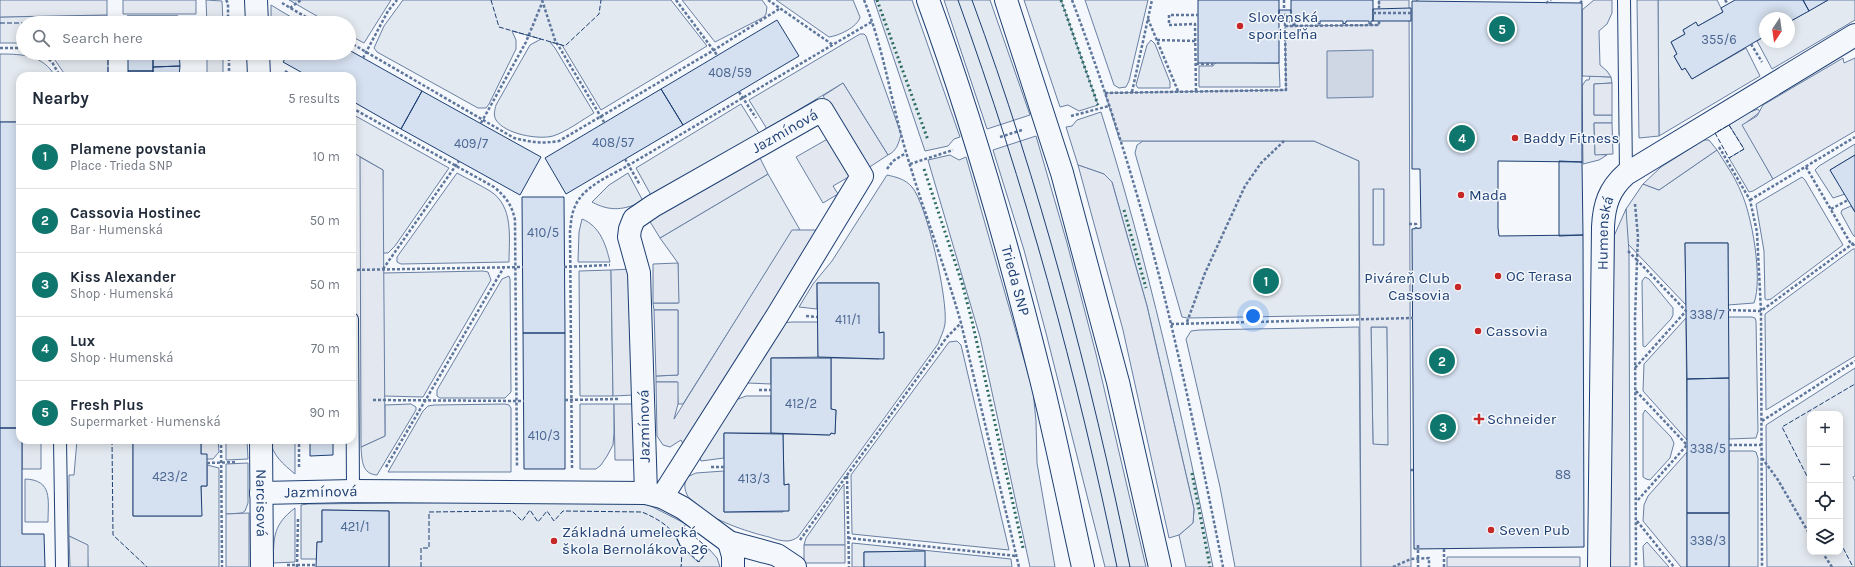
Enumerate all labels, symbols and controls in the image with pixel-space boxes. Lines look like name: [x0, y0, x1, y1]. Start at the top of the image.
place label: Slovenská sporiteľňa: [1248, 8, 1318, 43]
north arrow: [1759, 12, 1795, 48]
pin: 5: [1489, 14, 1515, 44]
search box: [16, 16, 356, 60]
marker: Slovenská sporiteľňa: [1235, 21, 1245, 31]
icon: search: [30, 27, 52, 49]
text: Search here: [62, 29, 143, 47]
house number: 355/6: [1701, 32, 1737, 47]
house number: 408/59: [708, 65, 752, 80]
text: Nearby: [32, 88, 89, 108]
text: 5 results: [288, 91, 340, 106]
street label: Jazmínová: [749, 105, 821, 157]
pin: 4: [1449, 123, 1475, 153]
place label: Baddy Fitness: [1523, 129, 1619, 147]
marker: Baddy Fitness: [1510, 133, 1520, 143]
house number: 408/57: [592, 135, 634, 150]
house number: 409/7: [454, 136, 488, 151]
text: Plamene povstania: [70, 140, 206, 158]
text: 1: [43, 149, 47, 164]
text: 10 m: [313, 149, 340, 164]
text: Place · Trieda SNP: [70, 158, 173, 173]
place label: Mada: [1469, 186, 1507, 204]
marker: Mada: [1456, 190, 1466, 200]
street label: Humenská: [1593, 193, 1617, 270]
text: Cassovia Hostinec: [70, 204, 201, 222]
text: 2: [41, 213, 49, 228]
text: 50 m: [310, 213, 340, 228]
text: Bar · Humenská: [70, 222, 163, 237]
house number: 410/5: [527, 225, 559, 240]
street label: Trieda SNP: [997, 243, 1034, 318]
pin: 1: [1253, 266, 1279, 296]
place label: OC Terasa: [1506, 267, 1572, 285]
text: Kiss Alexander: [70, 268, 176, 286]
place label: Piváreň Club Cassovia: [1364, 269, 1450, 304]
marker: OC Terasa: [1493, 271, 1503, 281]
text: 3: [41, 277, 49, 292]
text: 50 m: [310, 277, 340, 292]
marker: Piváreň Club Cassovia: [1453, 282, 1463, 292]
text: Shop · Humenská: [70, 286, 173, 301]
your location: [1243, 306, 1263, 326]
house number: 338/7: [1689, 307, 1725, 322]
house number: 411/1: [835, 312, 861, 327]
place label: Cassovia: [1486, 322, 1548, 340]
marker: Cassovia: [1473, 326, 1483, 336]
text: Lux: [70, 332, 95, 350]
text: 4: [41, 341, 49, 356]
text: 70 m: [311, 341, 340, 356]
pin: 2: [1429, 346, 1455, 376]
text: Shop · Humenská: [70, 350, 173, 365]
street label: Jazmínová: [634, 389, 654, 463]
text: Fresh Plus: [70, 396, 144, 414]
house number: 412/2: [785, 396, 817, 411]
text: 5: [41, 405, 49, 420]
text: 90 m: [309, 405, 340, 420]
place label: Schneider: [1487, 410, 1557, 428]
map controls: [1807, 411, 1843, 555]
button: +: [1807, 411, 1843, 447]
pin: 3: [1430, 412, 1456, 442]
text: Supermarket · Humenská: [70, 414, 221, 429]
marker: Schneider: [1474, 414, 1484, 424]
house number: 410/3: [528, 428, 560, 443]
house number: 338/5: [1690, 441, 1726, 456]
button: −: [1807, 447, 1843, 483]
house number: 88: [1555, 467, 1571, 482]
house number: 423/2: [152, 469, 188, 484]
street label: Narcisová: [252, 469, 271, 537]
house number: 413/3: [738, 471, 770, 486]
street label: Jazmínová: [284, 482, 358, 501]
button: locate: [1807, 483, 1843, 519]
house number: 421/1: [341, 519, 370, 534]
button: layers: [1807, 519, 1843, 555]
place label: Seven Pub: [1499, 521, 1570, 539]
place label: Základná umelecká škola Bernolákova 26: [562, 523, 708, 558]
marker: Seven Pub: [1486, 525, 1496, 535]
house number: 338/3: [1690, 533, 1726, 548]
marker: Základná umelecká škola Bernolákova 26: [549, 536, 559, 546]

